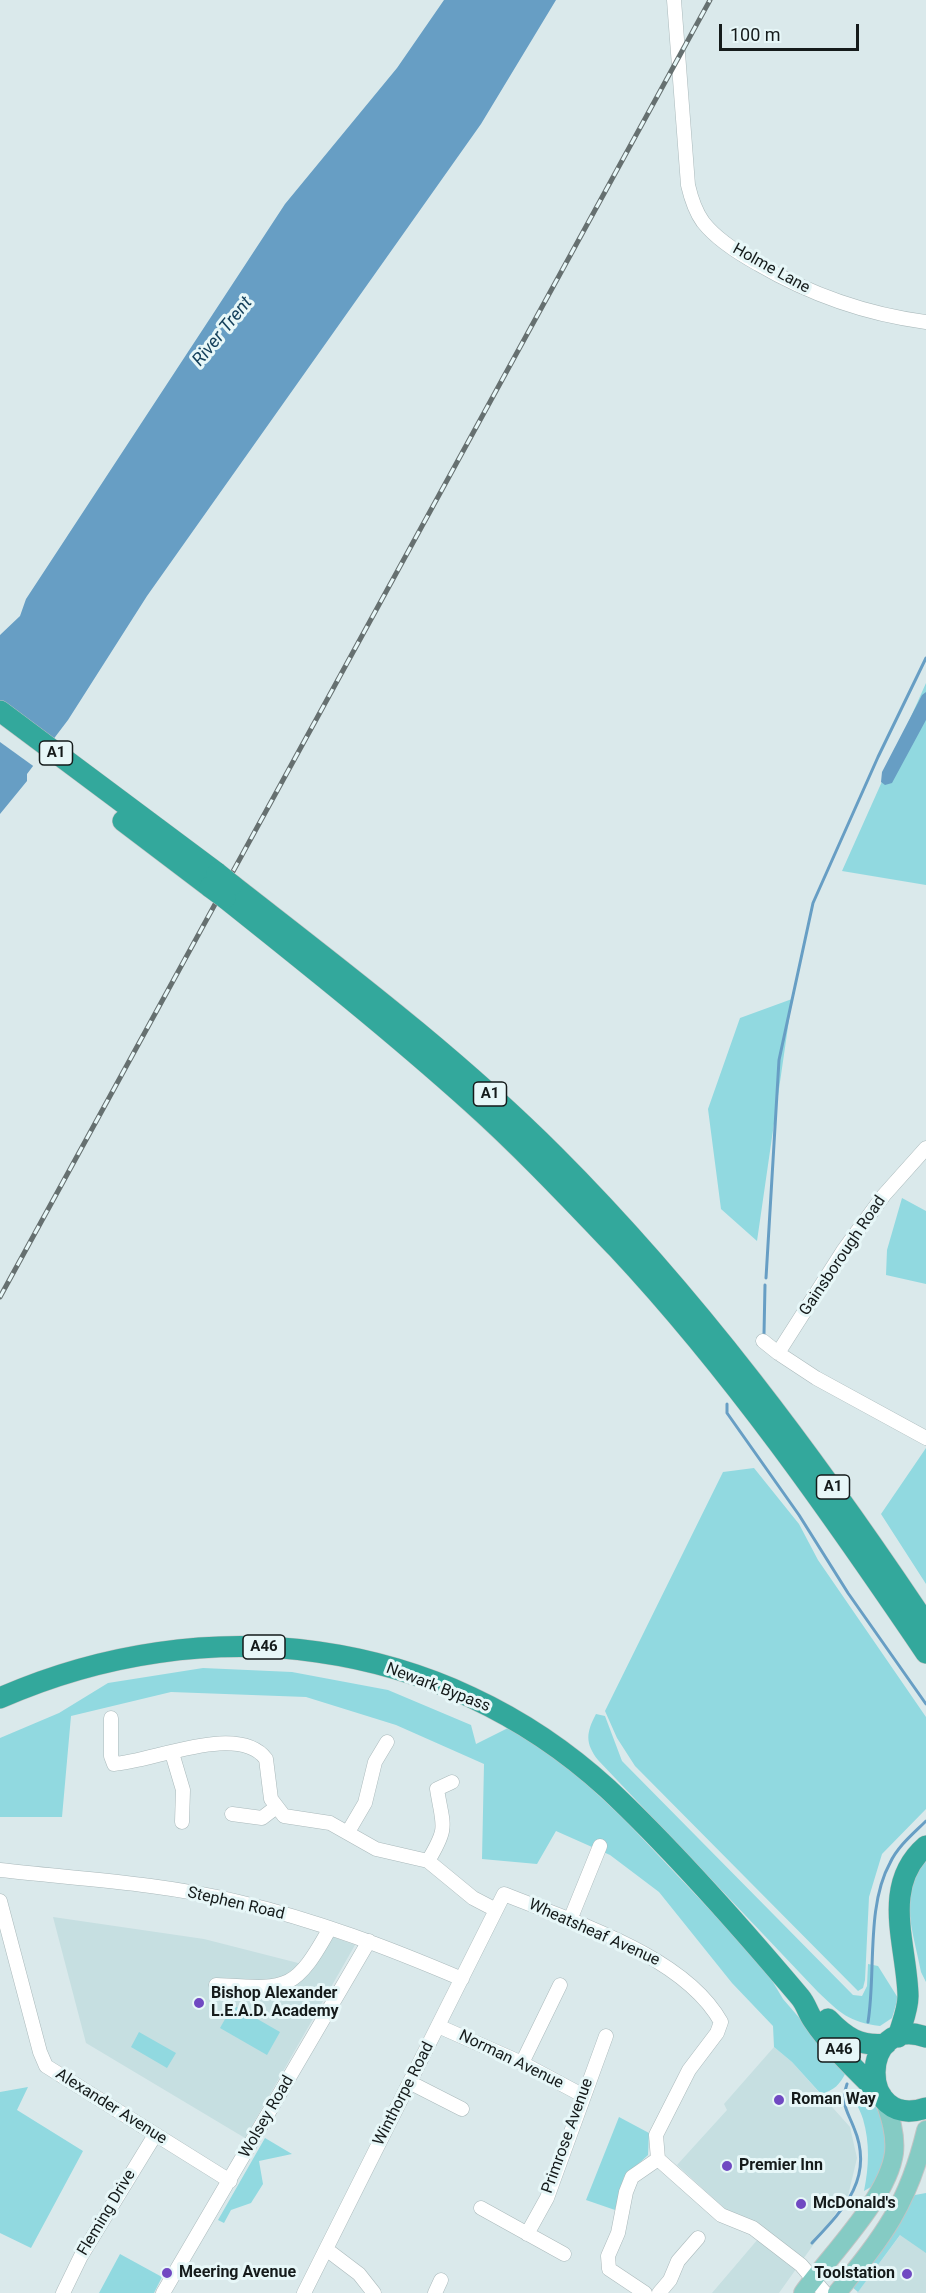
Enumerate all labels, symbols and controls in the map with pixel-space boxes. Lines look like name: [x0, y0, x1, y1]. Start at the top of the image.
scale bar: [722, 12, 862, 50]
text: 100 m: [730, 24, 781, 45]
street label: Holme Lane: [729, 240, 813, 298]
water label: River Trent: [188, 293, 258, 371]
road number: A1: [40, 741, 72, 765]
road number: A1: [474, 1082, 506, 1106]
street label: Gainsborough Road: [796, 1192, 890, 1320]
road number: A1: [816, 1475, 850, 1499]
road number: A46: [243, 1635, 285, 1659]
street label: Newark Bypass: [383, 1659, 493, 1717]
street label: Stephen Road: [186, 1884, 286, 1924]
street label: Wheatsheaf Avenue: [525, 1895, 663, 1971]
place label: Bishop Alexander L.E.A.D. Academy: [211, 1984, 339, 2022]
marker: Bishop Alexander L.E.A.D. Academy: [192, 1996, 206, 2010]
street label: Norman Avenue: [456, 2026, 566, 2094]
road number: A46: [818, 2038, 860, 2062]
street label: Winthorpe Road: [370, 2039, 438, 2149]
street label: Alexander Avenue: [52, 2065, 170, 2149]
street label: Wolsey Road: [236, 2072, 298, 2162]
street label: Primrose Avenue: [538, 2076, 598, 2196]
place label: Roman Way: [791, 2090, 876, 2110]
marker: Roman Way: [772, 2093, 786, 2107]
place label: Premier Inn: [739, 2156, 823, 2176]
marker: Premier Inn: [720, 2159, 734, 2173]
street label: Fleming Drive: [74, 2167, 140, 2259]
place label: McDonald's: [813, 2194, 896, 2214]
marker: McDonald's: [794, 2197, 808, 2211]
place label: Meering Avenue: [179, 2263, 296, 2283]
place label: Toolstation: [814, 2264, 895, 2284]
marker: Meering Avenue: [160, 2266, 174, 2280]
marker: Toolstation: [900, 2267, 914, 2281]

